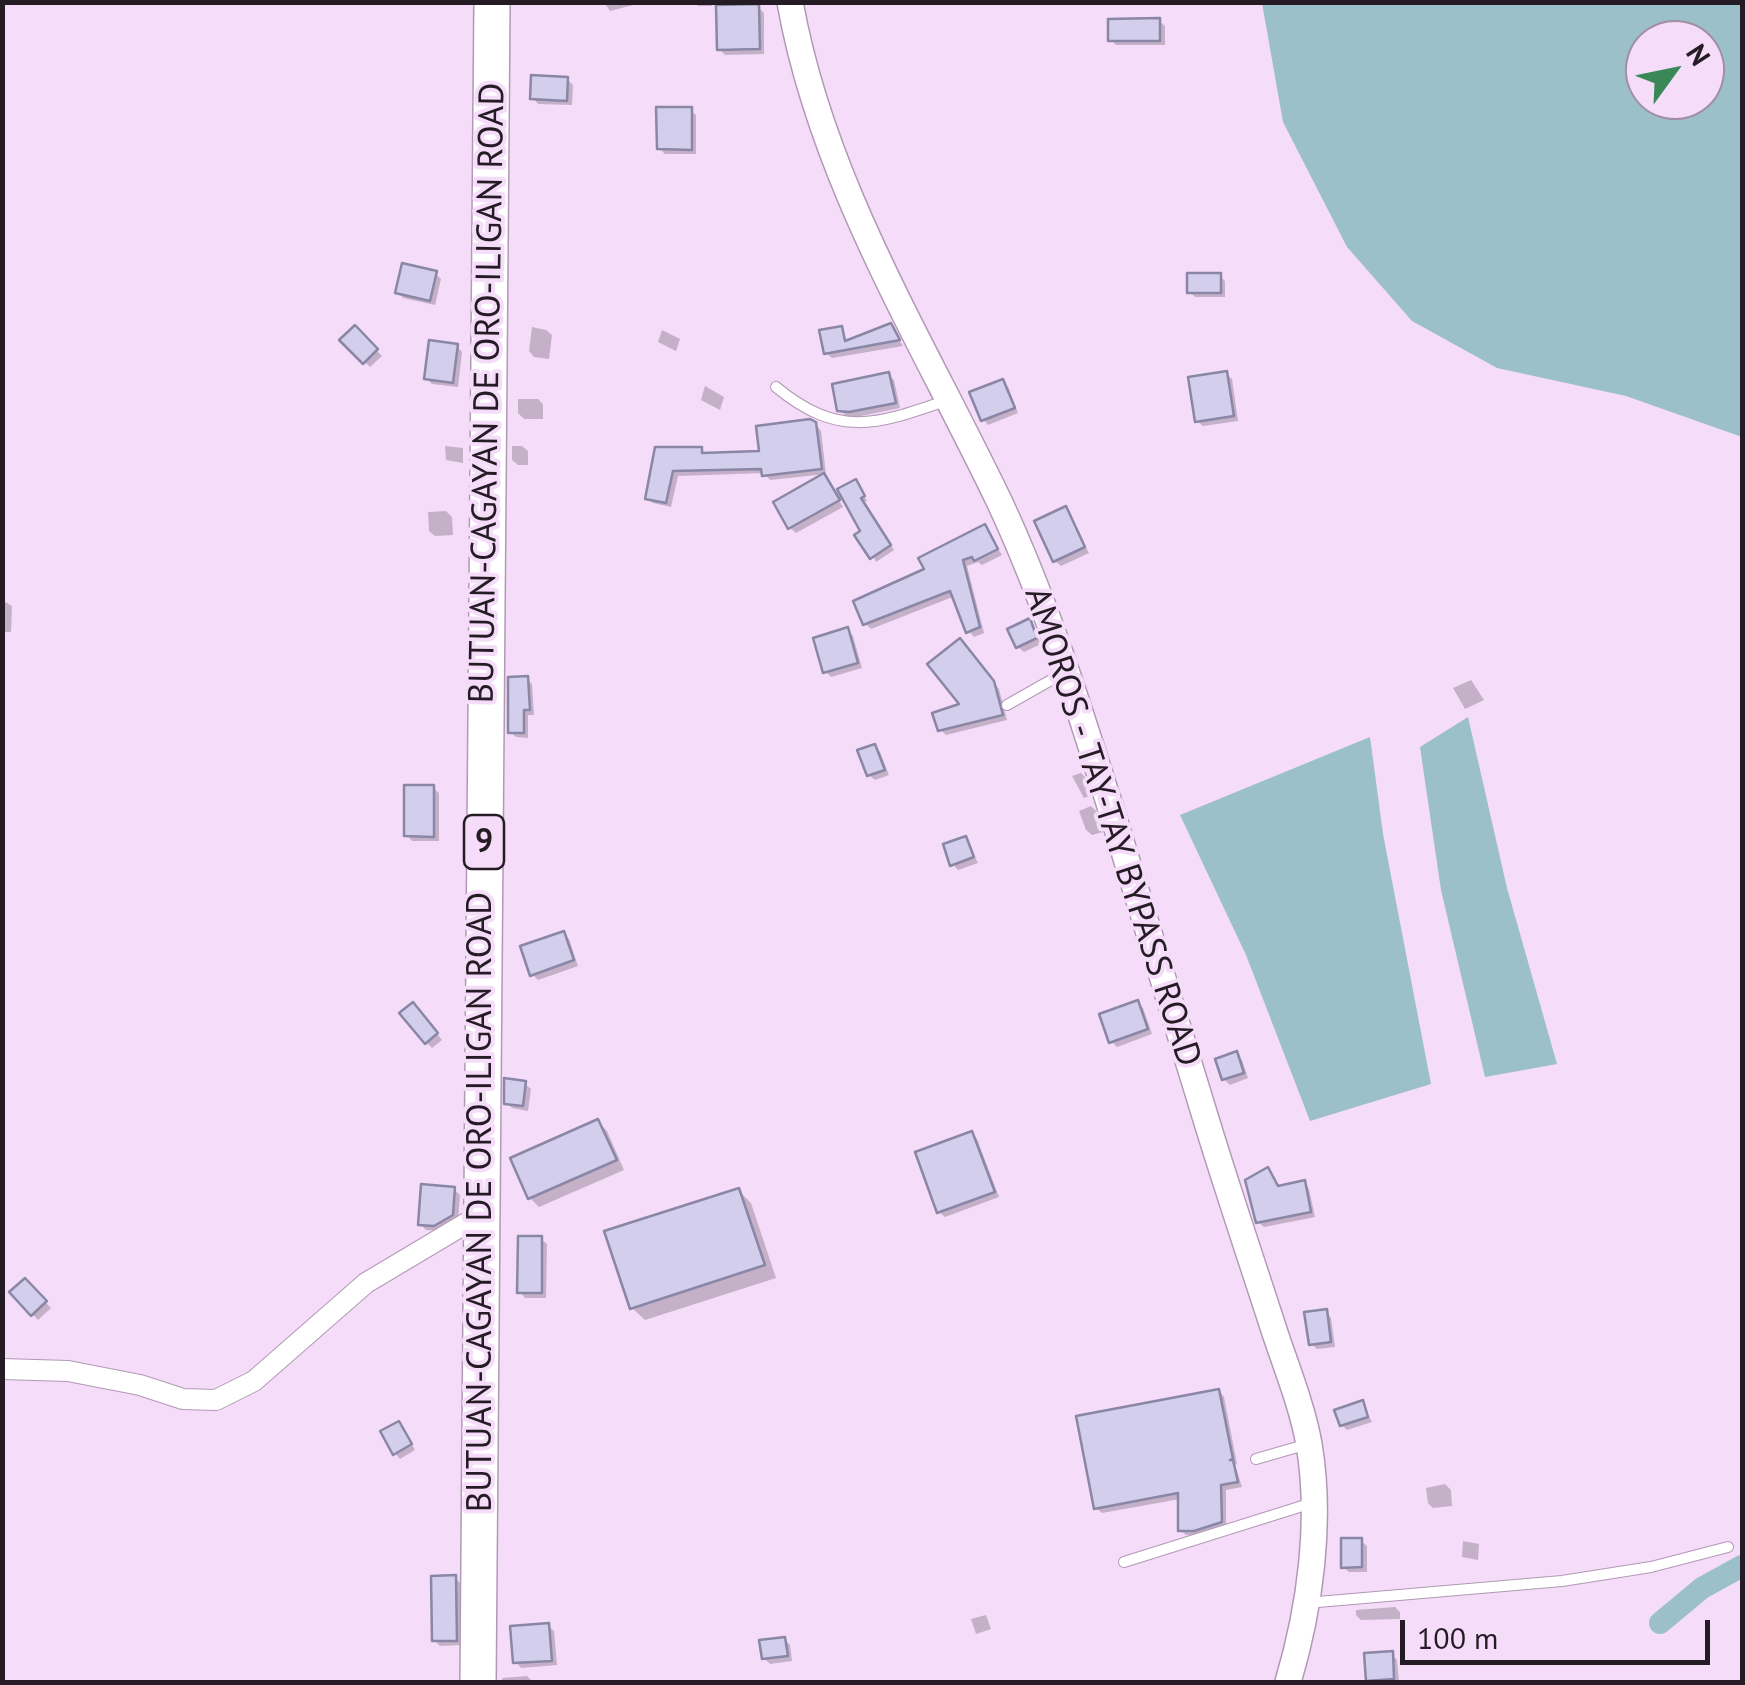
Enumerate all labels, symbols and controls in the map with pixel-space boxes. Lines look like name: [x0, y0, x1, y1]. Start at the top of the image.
north arrow: [1625, 20, 1725, 120]
text: N: [1678, 37, 1719, 72]
street label: BUTUAN-CAGAYAN DE ORO-ILIGAN ROAD: [462, 82, 514, 704]
street label: AMOROS - TAY-TAY BYPASS ROAD: [1015, 582, 1209, 1072]
road number: 9: [464, 815, 504, 869]
street label: BUTUAN-CAGAYAN DE ORO-ILIGAN ROAD: [460, 892, 502, 1512]
scale bar: [1405, 1600, 1715, 1662]
text: 100 m: [1417, 1618, 1498, 1657]

